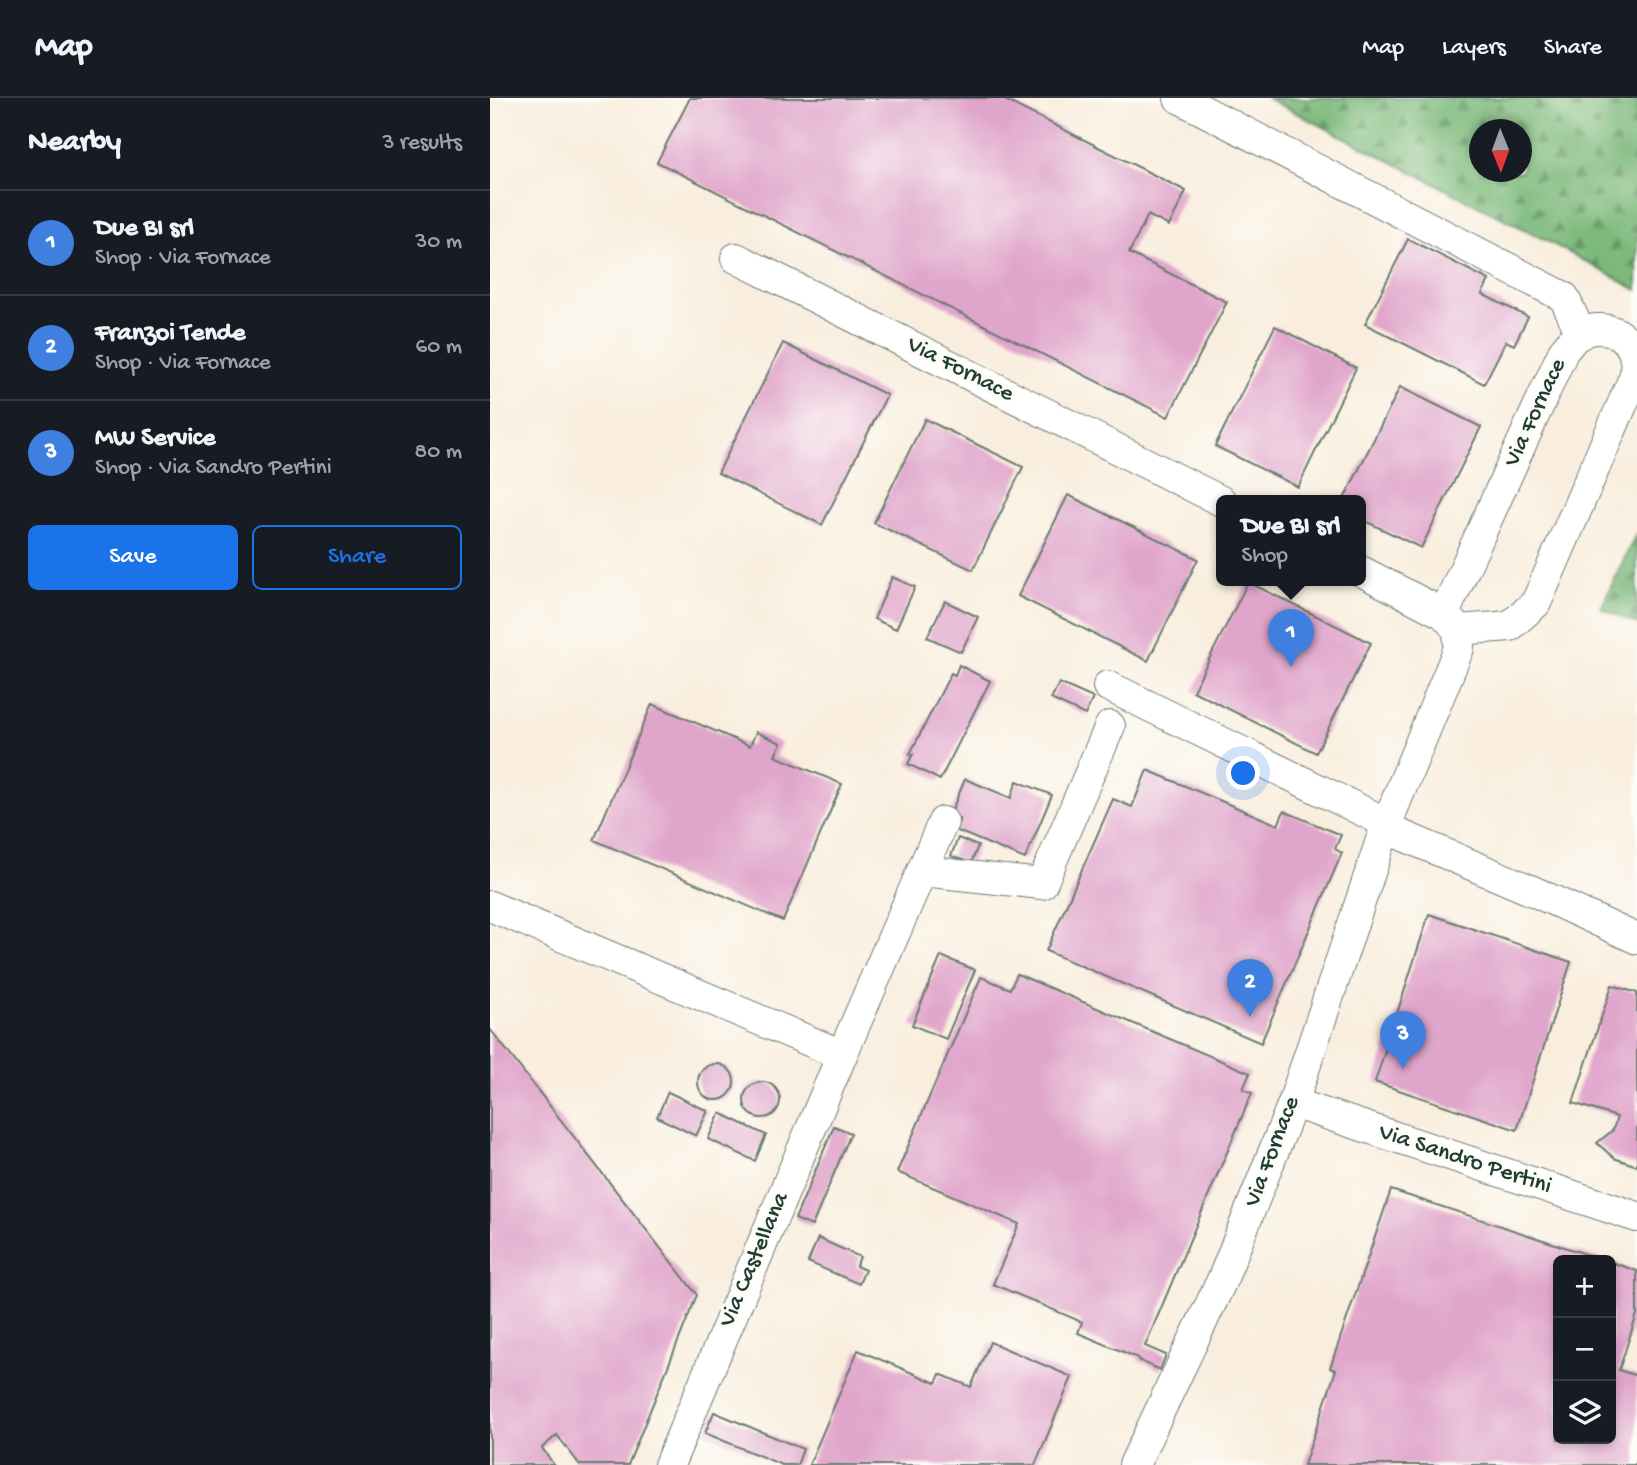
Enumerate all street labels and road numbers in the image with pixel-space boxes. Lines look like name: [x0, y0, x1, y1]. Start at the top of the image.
street label: Via Fornace: [901, 330, 1019, 410]
street label: Via Fornace: [1498, 354, 1574, 473]
street label: Via Fornace: [1238, 1092, 1308, 1212]
street label: Via Sandro Pertini: [1374, 1118, 1555, 1202]
street label: Via Castellana: [713, 1188, 797, 1333]

